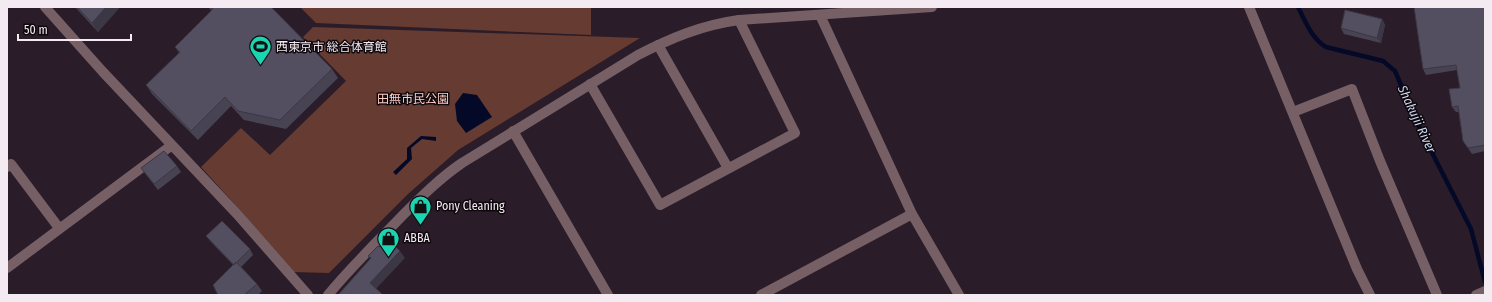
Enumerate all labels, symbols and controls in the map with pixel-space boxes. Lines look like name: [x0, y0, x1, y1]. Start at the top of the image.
scale bar: [18, 16, 131, 42]
text: 50 m: [24, 23, 48, 37]
sports icon: 西東京市 総合体育館: [247, 34, 273, 67]
place label: 西東京市 総合体育館: [276, 40, 387, 54]
water label: Shakujii River: [1394, 82, 1439, 156]
park label: 田無市民公園: [377, 92, 449, 106]
shop icon: Pony Cleaning: [407, 193, 433, 226]
place label: Pony Cleaning: [436, 199, 505, 213]
shop icon: ABBA: [375, 225, 401, 258]
place label: ABBA: [404, 231, 430, 245]

